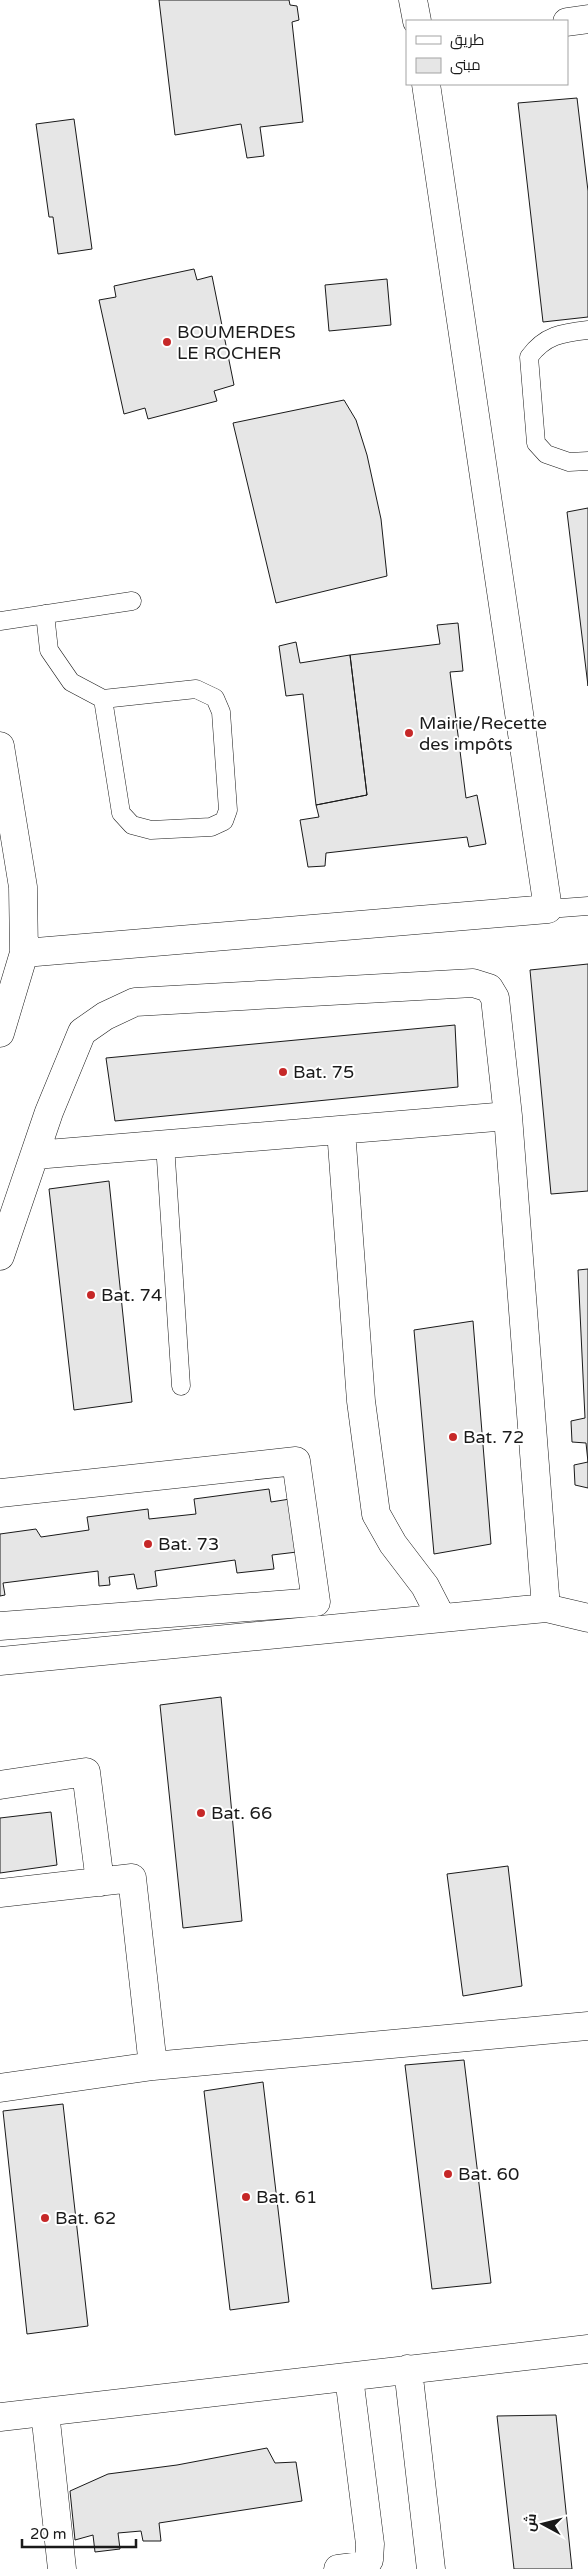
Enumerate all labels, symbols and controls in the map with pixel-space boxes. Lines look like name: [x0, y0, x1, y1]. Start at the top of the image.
legend: [406, 20, 568, 85]
text: طريق: [450, 31, 484, 50]
text: مبنى: [450, 56, 481, 75]
place label: BOUMERDES LE ROCHER: [177, 321, 296, 364]
marker: BOUMERDES LE ROCHER: [161, 336, 173, 348]
place label: Mairie/Recette des impôts: [419, 712, 547, 755]
marker: Mairie/Recette des impôts: [403, 727, 415, 739]
place label: Bat. 75: [293, 1061, 354, 1083]
marker: Bat. 75: [277, 1066, 289, 1078]
place label: Bat. 74: [101, 1284, 162, 1306]
marker: Bat. 74: [85, 1289, 97, 1301]
place label: Bat. 72: [463, 1426, 524, 1448]
marker: Bat. 72: [447, 1431, 459, 1443]
place label: Bat. 73: [158, 1533, 219, 1555]
marker: Bat. 73: [142, 1538, 154, 1550]
place label: Bat. 66: [211, 1802, 272, 1824]
marker: Bat. 66: [195, 1807, 207, 1819]
place label: Bat. 60: [458, 2163, 519, 2185]
marker: Bat. 60: [442, 2168, 454, 2180]
place label: Bat. 61: [256, 2186, 317, 2208]
marker: Bat. 61: [240, 2191, 252, 2203]
place label: Bat. 62: [55, 2207, 116, 2229]
marker: Bat. 62: [39, 2212, 51, 2224]
north arrow: [518, 2499, 568, 2549]
text: ش: [521, 2512, 540, 2532]
scale bar: [22, 2516, 136, 2548]
text: 20 m: [30, 2525, 67, 2543]

